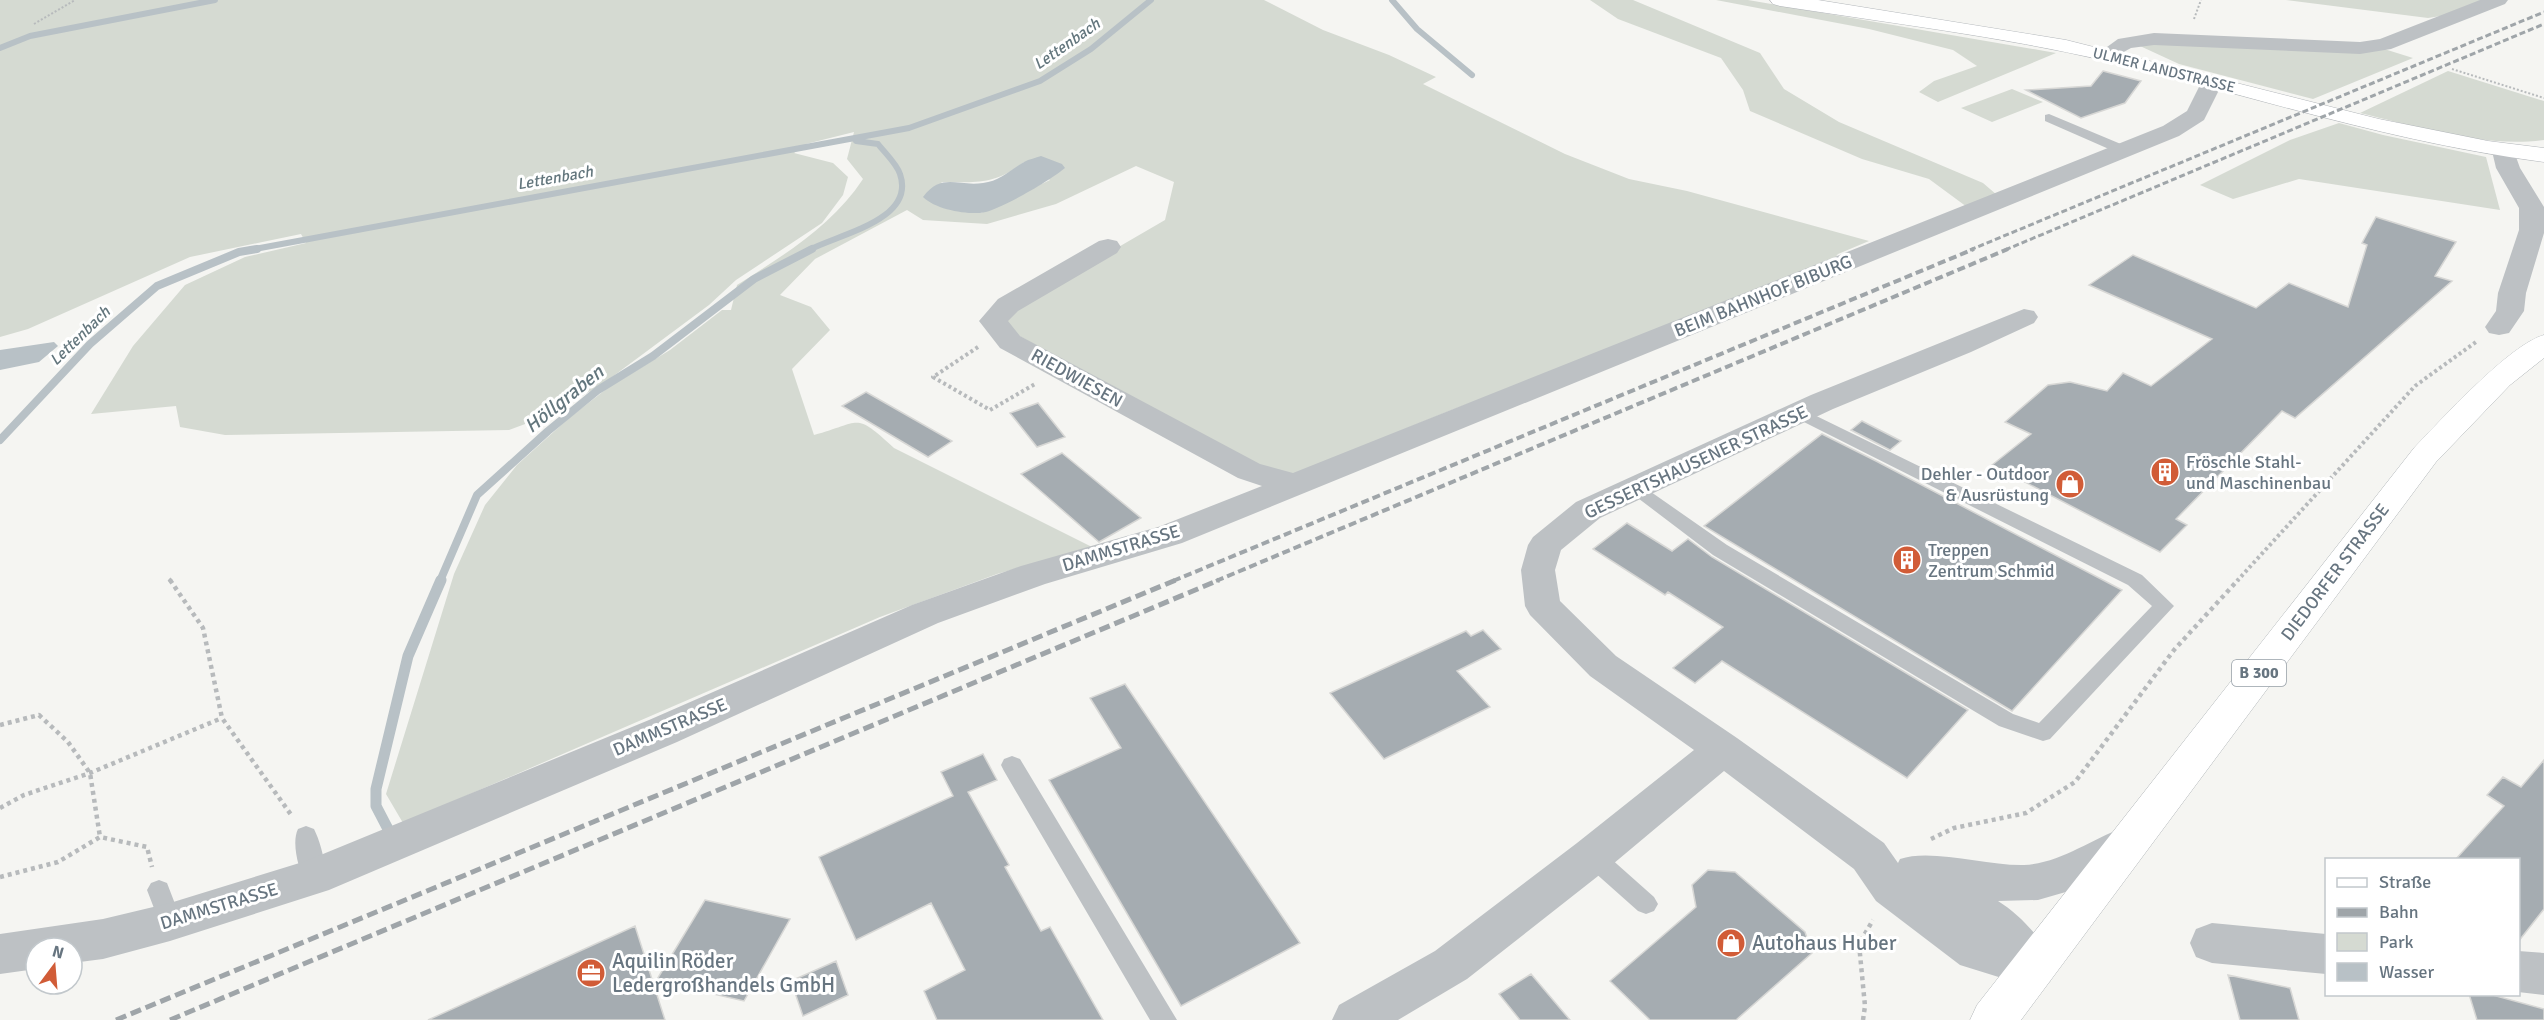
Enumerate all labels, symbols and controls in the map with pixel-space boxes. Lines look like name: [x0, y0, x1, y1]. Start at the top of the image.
water label: Lettenbach: [1030, 13, 1105, 74]
street label: ULMER LANDSTRASSE: [2091, 44, 2237, 96]
water label: Lettenbach: [516, 161, 596, 194]
street label: BEIM BAHNHOF BIBURG: [1671, 250, 1855, 342]
water label: Lettenbach: [46, 301, 115, 370]
street label: RIEDWIESEN: [1027, 344, 1127, 412]
water label: Höllgraben: [519, 359, 610, 439]
street label: GESSERTSHAUSENER STRASSE: [1581, 400, 1811, 524]
place label: Fröschle Stahl- und Maschinenbau: [2186, 451, 2331, 494]
building icon: Fröschle Stahl- und Maschinenbau: [2149, 456, 2181, 488]
place label: Dehler - Outdoor & Ausrüstung: [1921, 463, 2049, 506]
shop icon: Dehler - Outdoor & Ausrüstung: [2054, 468, 2086, 500]
street label: DIEDORFER STRASSE: [2276, 499, 2394, 645]
street label: DAMMSTRASSE: [1060, 520, 1182, 576]
place label: Treppen Zentrum Schmid: [1928, 539, 2055, 582]
building icon: Treppen Zentrum Schmid: [1891, 544, 1923, 576]
road number: B 300: [2232, 660, 2286, 686]
street label: DAMMSTRASSE: [610, 693, 730, 761]
legend: [2325, 858, 2520, 996]
text: Straße: [2379, 871, 2431, 893]
street label: DAMMSTRASSE: [158, 878, 280, 934]
text: Bahn: [2379, 901, 2419, 923]
shop icon: Autohaus Huber: [1715, 927, 1747, 959]
place label: Autohaus Huber: [1752, 930, 1897, 956]
text: Park: [2379, 931, 2414, 953]
north arrow: [24, 936, 84, 996]
text: N: [50, 941, 66, 964]
place label: Aquilin Röder Ledergroßhandels GmbH: [612, 948, 835, 998]
office icon: Aquilin Röder Ledergroßhandels GmbH: [575, 957, 607, 989]
text: Wasser: [2379, 961, 2435, 983]

